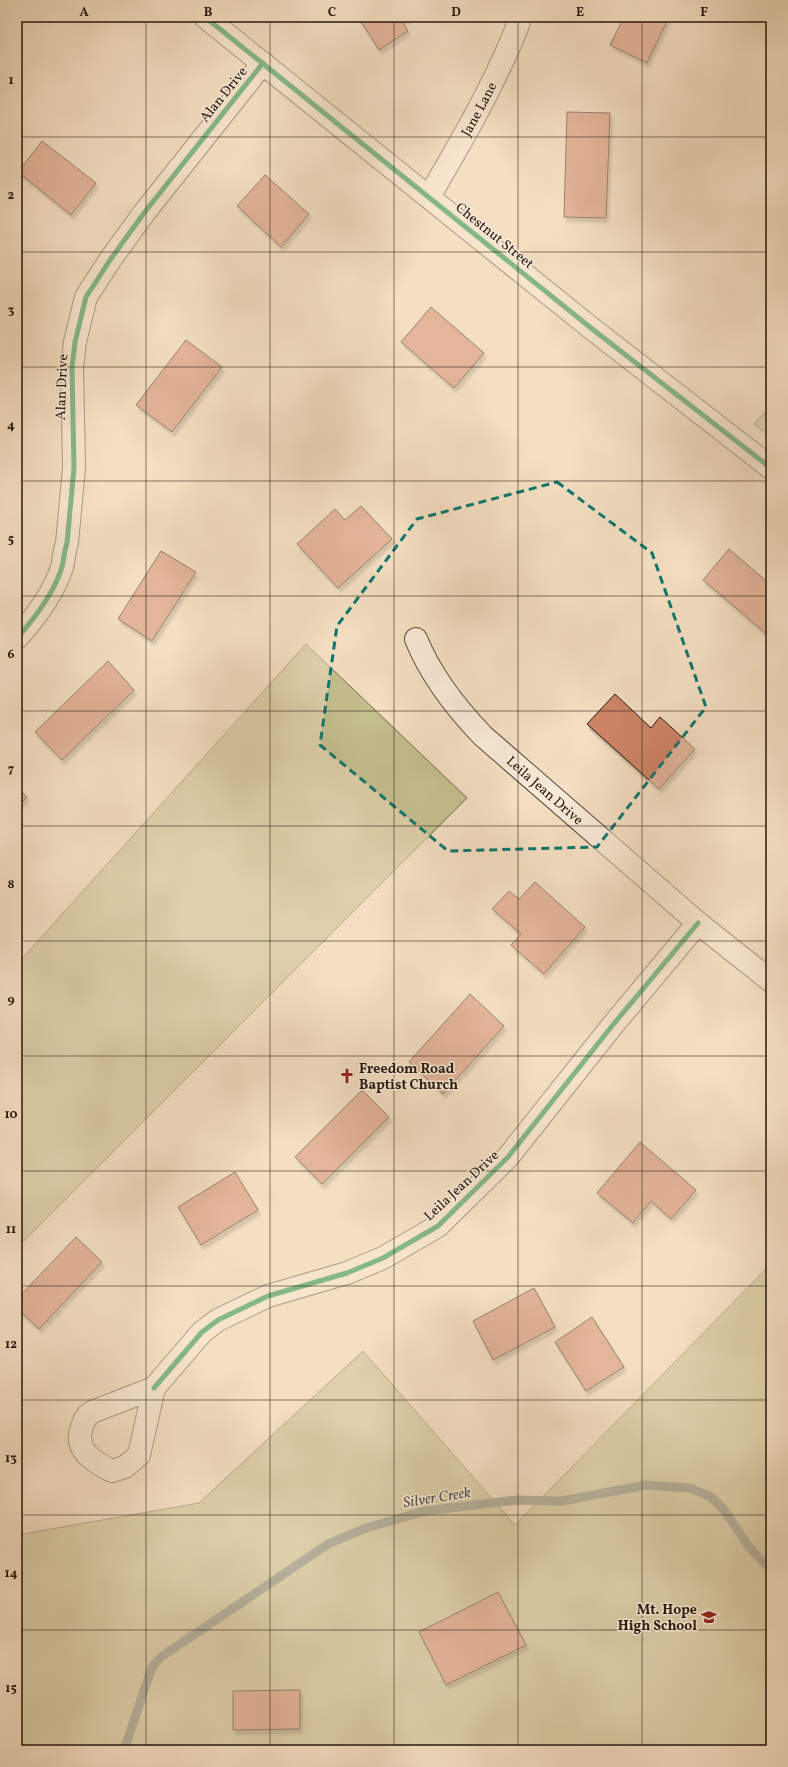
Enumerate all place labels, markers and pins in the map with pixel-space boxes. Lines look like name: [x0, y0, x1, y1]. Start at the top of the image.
place label: Freedom Road Baptist Church: [359, 1060, 458, 1095]
church icon: Freedom Road Baptist Church: [338, 1067, 356, 1085]
place label: Mt. Hope High School: [618, 1601, 697, 1636]
school or university icon: Mt. Hope High School: [700, 1608, 718, 1626]

